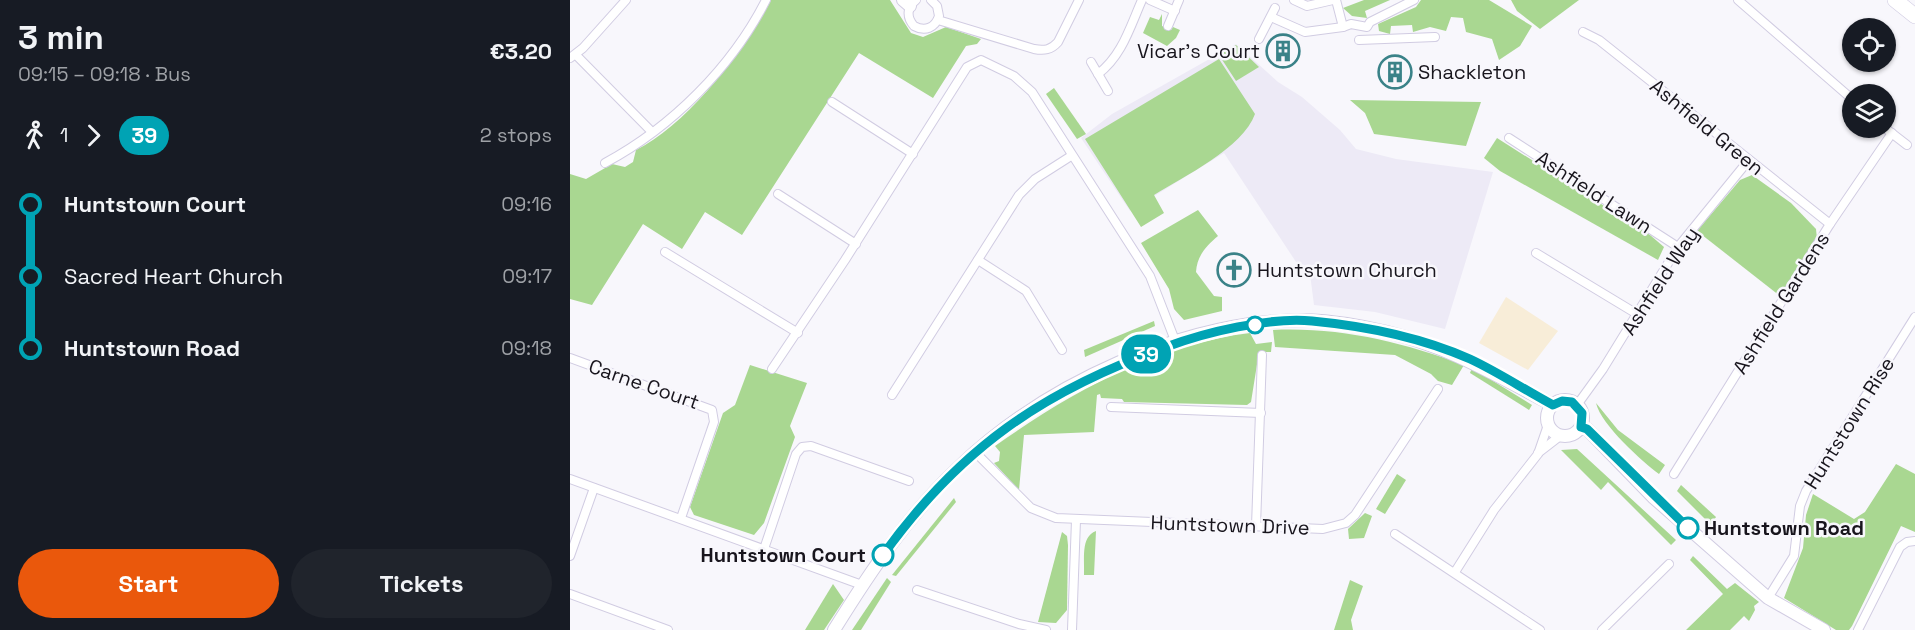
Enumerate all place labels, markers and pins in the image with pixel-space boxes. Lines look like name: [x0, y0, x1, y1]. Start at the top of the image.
building icon: Vicar's Court: [1265, 33, 1301, 69]
place label: Vicar's Court: [1137, 38, 1260, 64]
building icon: Shackleton: [1377, 54, 1413, 90]
place label: Shackleton: [1418, 59, 1526, 85]
church icon: Huntstown Church: [1216, 252, 1252, 288]
place label: Huntstown Church: [1257, 257, 1437, 283]
unlabelled marker: [1246, 316, 1264, 334]
place label: Huntstown Road: [1704, 515, 1864, 541]
marker: Huntstown Road: [1677, 517, 1699, 539]
place label: Huntstown Court: [701, 542, 866, 568]
marker: Huntstown Court: [872, 544, 894, 566]

